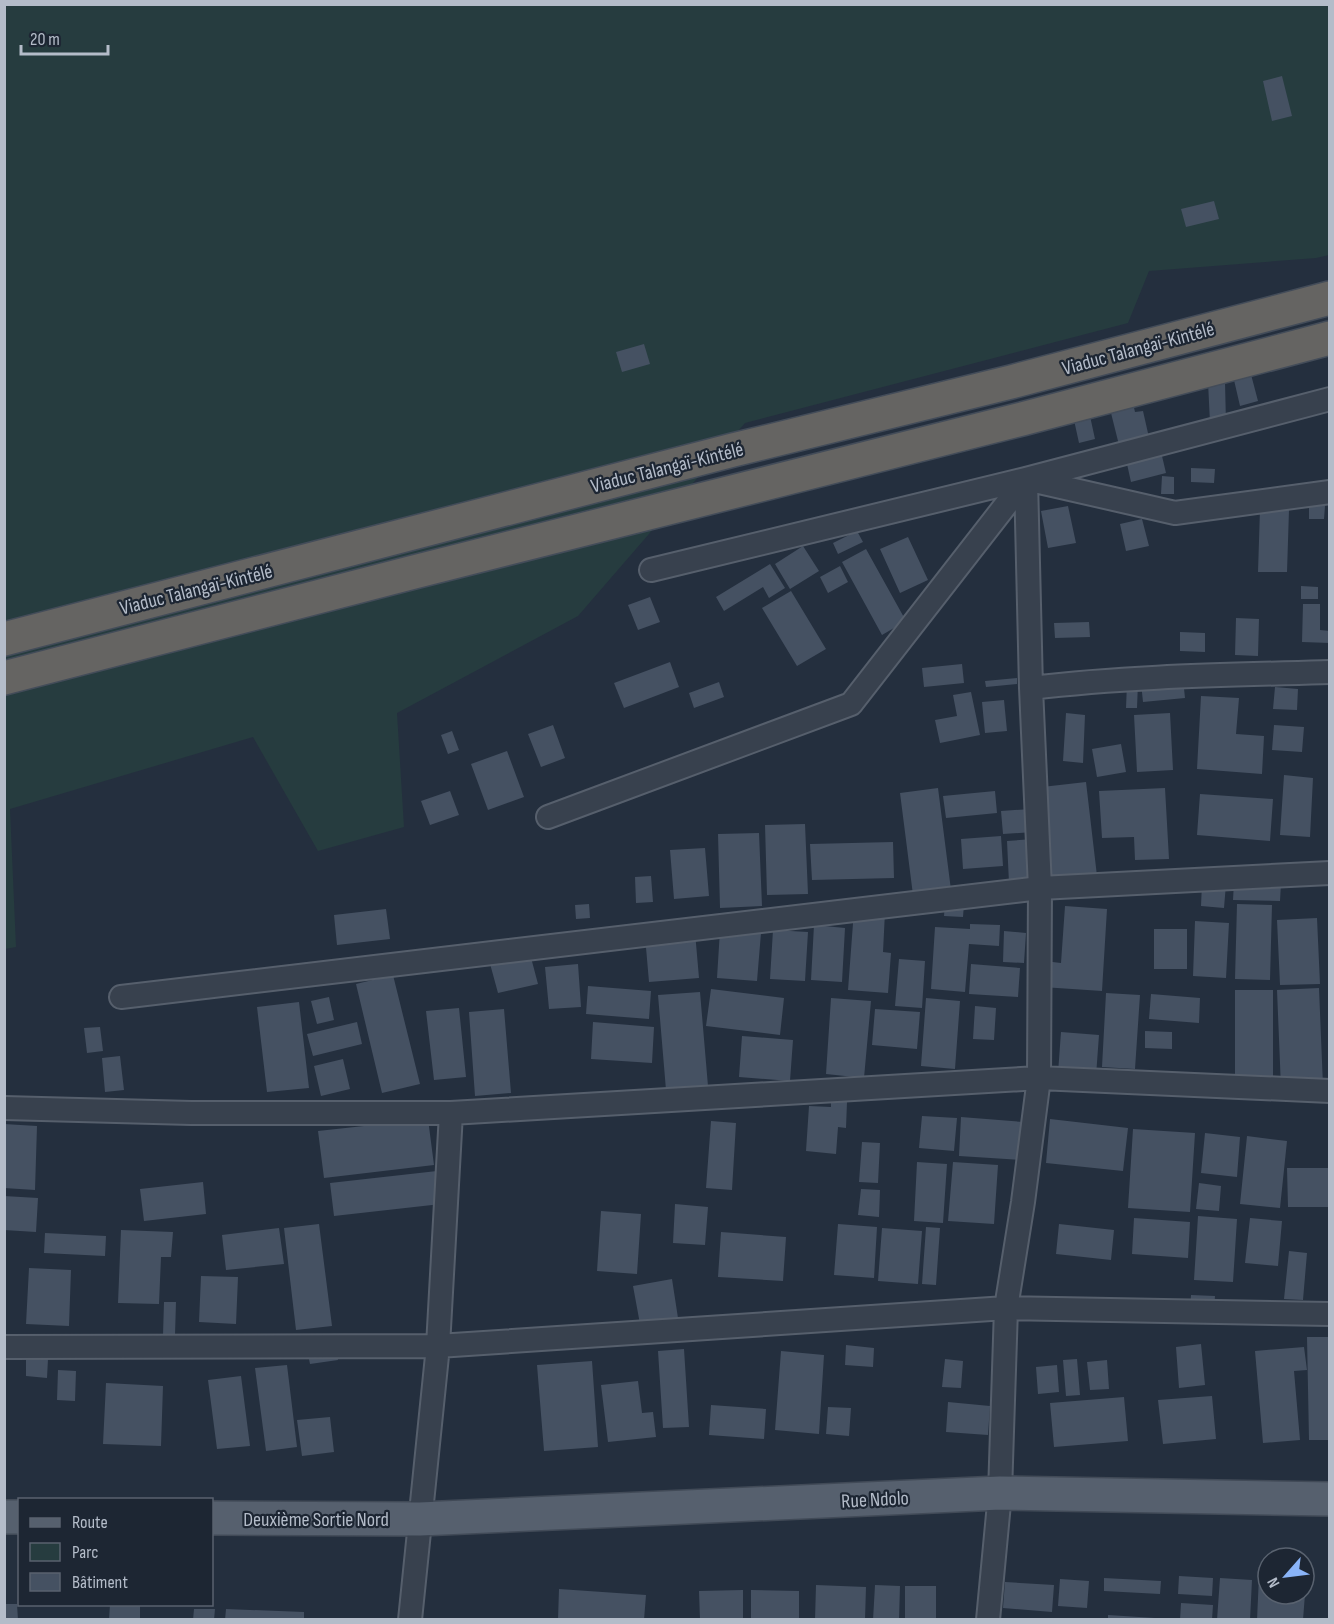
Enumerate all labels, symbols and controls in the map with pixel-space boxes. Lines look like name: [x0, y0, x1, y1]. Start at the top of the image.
scale bar: [21, 18, 108, 56]
text: 20 m: [30, 29, 60, 50]
street label: Viaduc Talangaï-Kintélé: [1060, 317, 1217, 381]
street label: Viaduc Talangaï-Kintélé: [588, 437, 746, 499]
street label: Viaduc Talangaï-Kintélé: [117, 559, 275, 621]
street label: Rue Ndolo: [841, 1486, 909, 1514]
legend: [18, 1498, 213, 1606]
street label: Deuxième Sortie Nord: [243, 1508, 389, 1532]
text: Route: [72, 1512, 108, 1533]
text: Parc: [72, 1542, 98, 1563]
north arrow: [1256, 1546, 1316, 1606]
text: Bâtiment: [72, 1572, 128, 1593]
text: N: [1264, 1574, 1284, 1591]

